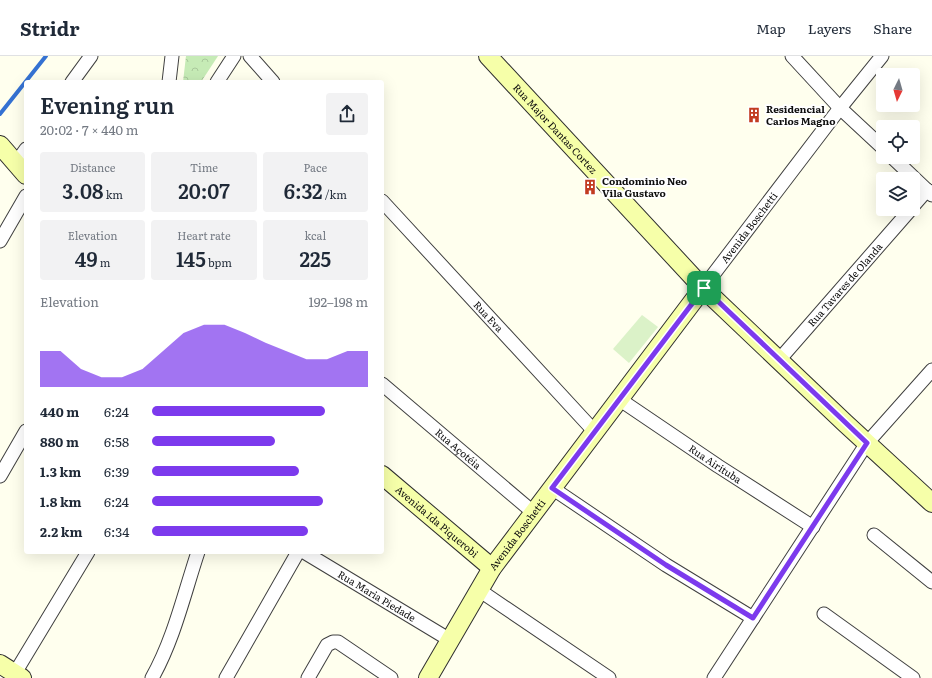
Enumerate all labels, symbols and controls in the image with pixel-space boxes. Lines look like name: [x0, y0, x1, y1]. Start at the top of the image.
text: Stridr: [20, 14, 79, 42]
text: Map: [756, 18, 786, 38]
text: Layers: [808, 18, 851, 38]
text: Share: [873, 18, 912, 38]
north arrow: [876, 68, 920, 112]
map controls: [876, 68, 920, 216]
street label: Rua Major Dantas Cortez: [510, 80, 601, 177]
text: Evening run: [40, 88, 174, 121]
button: share: [326, 93, 368, 135]
place label: Residencial Carlos Magno: [766, 101, 835, 128]
building icon: Residencial Carlos Magno: [745, 106, 763, 124]
text: 20:02 · 7 × 440 m: [40, 120, 138, 139]
button: locate: [876, 120, 920, 164]
text: Distance: [70, 159, 115, 175]
text: Time: [190, 159, 218, 175]
text: Pace: [304, 159, 327, 175]
button: layers: [876, 172, 920, 216]
place label: Condominio Neo Vila Gustavo: [602, 173, 687, 200]
text: 3.08: [62, 175, 103, 205]
text: 20:07: [178, 175, 230, 205]
text: 6:32: [284, 175, 323, 205]
building icon: Condominio Neo Vila Gustavo: [581, 178, 599, 196]
text: km: [103, 186, 123, 202]
text: /km: [323, 186, 347, 202]
street label: Avenida Boschetti: [717, 188, 781, 266]
text: Elevation: [68, 227, 118, 243]
text: Heart rate: [177, 227, 231, 243]
text: kcal: [304, 227, 326, 243]
street label: Rua Tavares de Olanda: [804, 239, 886, 330]
text: 49: [75, 243, 98, 273]
text: 145: [176, 243, 206, 273]
text: 225: [300, 243, 331, 273]
text: m: [98, 254, 110, 270]
text: bpm: [206, 254, 232, 270]
pin: [687, 271, 721, 305]
icon: arrive: [693, 277, 715, 299]
text: Elevation: [40, 292, 99, 311]
text: 192–198 m: [309, 292, 368, 311]
street label: Rua Eva: [470, 297, 508, 336]
text: 440 m: [40, 402, 79, 421]
text: 6:24: [104, 402, 129, 421]
street label: Rua Açotéia: [432, 424, 485, 473]
text: 880 m: [40, 432, 79, 451]
text: 6:58: [104, 432, 129, 451]
street label: Rua Airituba: [686, 440, 745, 487]
text: 1.3 km: [40, 462, 81, 481]
text: 6:39: [104, 462, 129, 481]
street label: Avenida Ida Piquerobi: [393, 482, 483, 561]
text: 1.8 km: [40, 492, 82, 511]
text: 6:24: [104, 492, 129, 511]
street label: Avenida Boschetti: [485, 495, 549, 573]
text: 2.2 km: [40, 522, 83, 541]
text: 6:34: [104, 522, 129, 541]
street label: Rua Maria Piedade: [335, 566, 419, 625]

